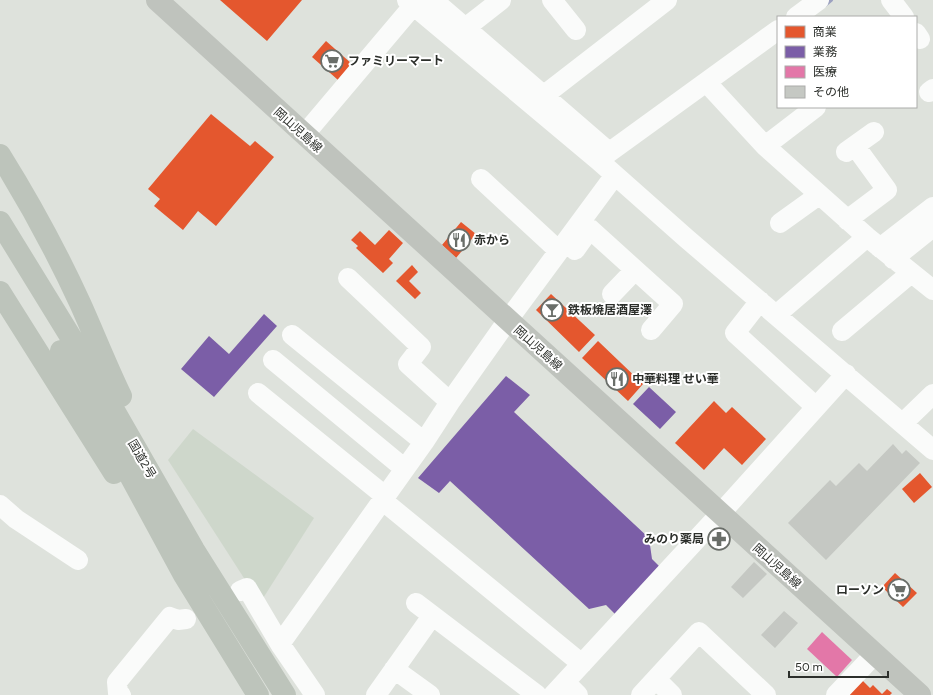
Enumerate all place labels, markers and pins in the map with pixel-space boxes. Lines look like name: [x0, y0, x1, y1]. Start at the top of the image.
supermarket icon: ファミリーマート: [319, 48, 345, 74]
place label: ファミリーマート: [348, 54, 444, 68]
restaurant icon: 赤から: [446, 227, 472, 253]
place label: 赤から: [474, 233, 510, 247]
bar icon: 鉄板焼居酒屋澤: [539, 297, 565, 323]
place label: 鉄板焼居酒屋澤: [567, 303, 652, 317]
restaurant icon: 中華料理 せい華: [604, 366, 630, 392]
place label: 中華料理 せい華: [632, 372, 719, 386]
pharmacy icon: みのり薬局: [706, 526, 732, 552]
place label: みのり薬局: [644, 532, 704, 546]
supermarket icon: ローソン: [886, 577, 912, 603]
place label: ローソン: [836, 583, 884, 597]

